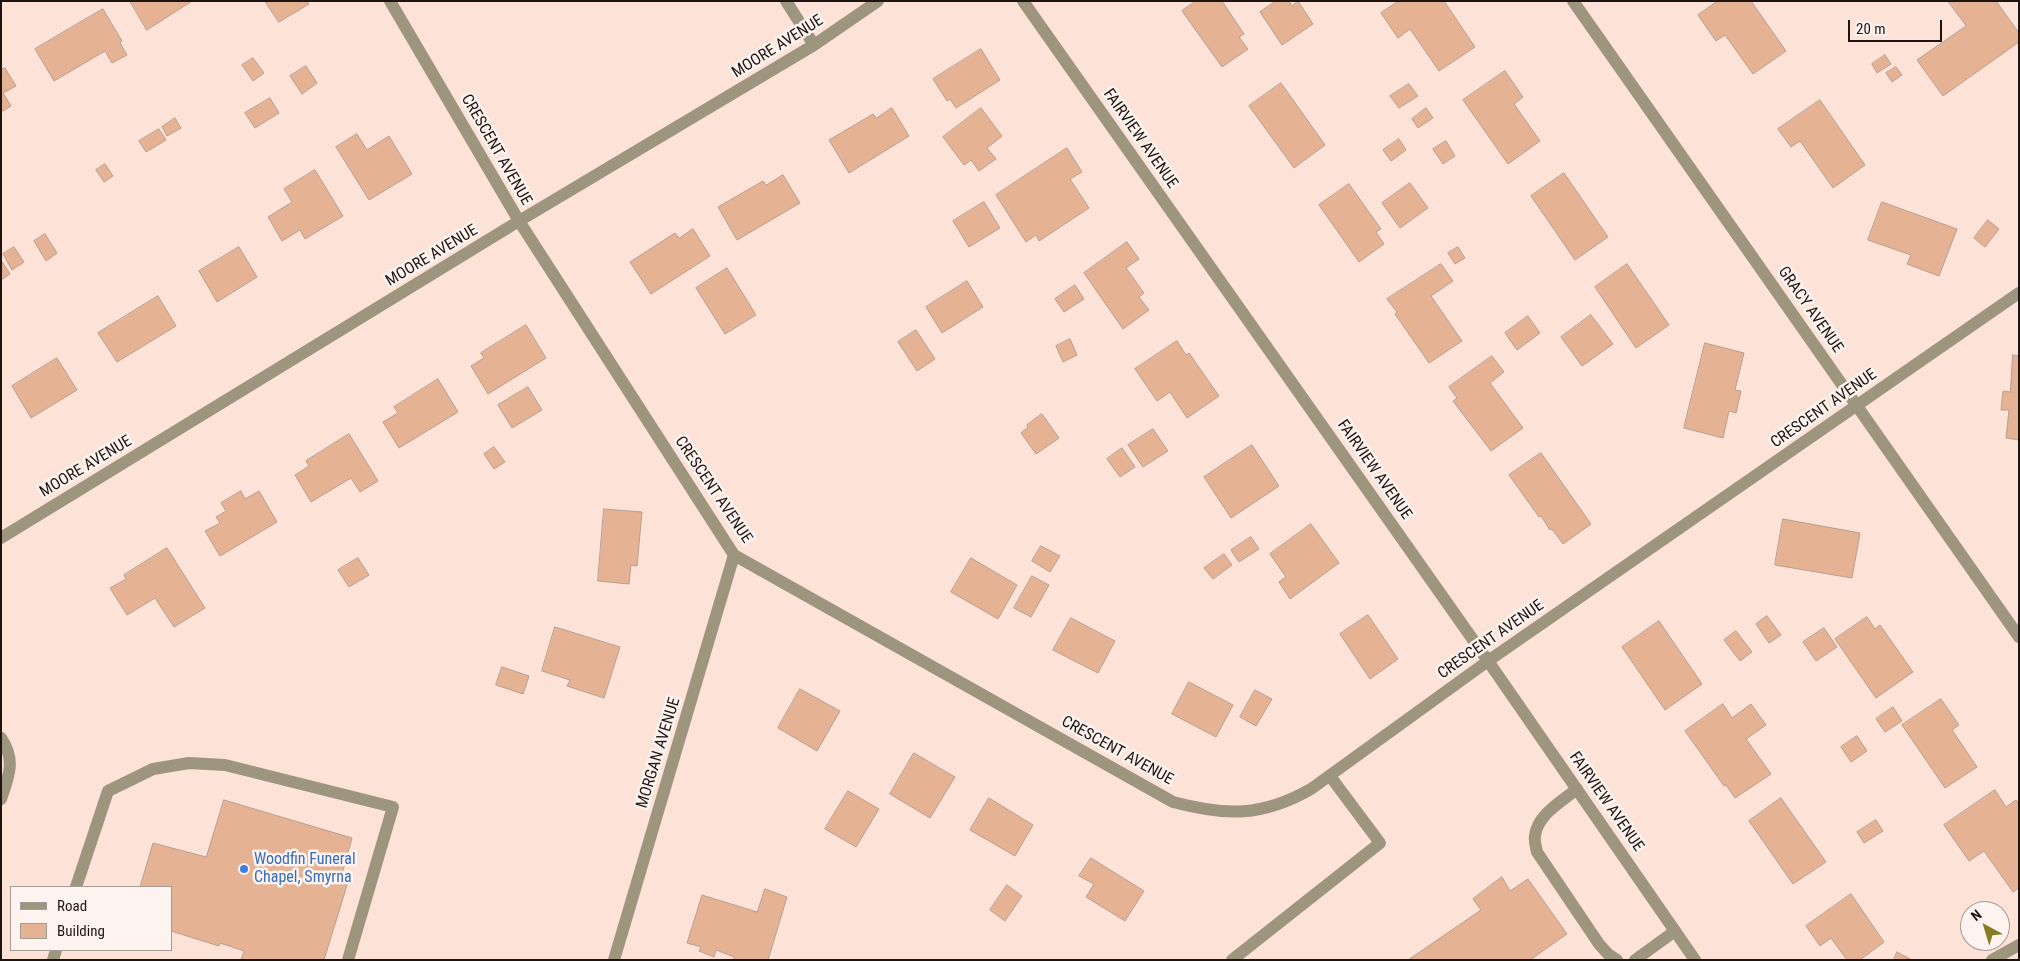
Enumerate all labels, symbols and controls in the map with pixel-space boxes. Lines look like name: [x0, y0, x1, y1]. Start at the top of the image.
scale bar: [1850, 10, 1944, 42]
street label: MOORE AVENUE: [729, 11, 827, 83]
text: 20 m: [1856, 20, 1886, 38]
street label: FAIRVIEW AVENUE: [1099, 86, 1181, 192]
street label: CRESCENT AVENUE: [456, 91, 536, 209]
street label: MOORE AVENUE: [383, 221, 481, 291]
street label: GRACY AVENUE: [1773, 263, 1847, 357]
street label: CRESCENT AVENUE: [1767, 365, 1881, 453]
street label: FAIRVIEW AVENUE: [1333, 417, 1415, 523]
street label: MOORE AVENUE: [37, 432, 135, 502]
street label: CRESCENT AVENUE: [670, 433, 756, 547]
street label: CRESCENT AVENUE: [1434, 596, 1548, 684]
street label: MORGAN AVENUE: [633, 695, 685, 811]
street label: CRESCENT AVENUE: [1058, 712, 1176, 790]
street label: FAIRVIEW AVENUE: [1565, 749, 1647, 855]
place label: Woodfin Funeral Chapel, Smyrna: [254, 850, 356, 888]
marker: Woodfin Funeral Chapel, Smyrna: [238, 863, 250, 875]
legend: [10, 886, 172, 951]
text: Road: [57, 897, 87, 915]
north arrow: [1960, 901, 2010, 951]
text: N: [1968, 906, 1985, 924]
text: Building: [57, 922, 105, 940]

